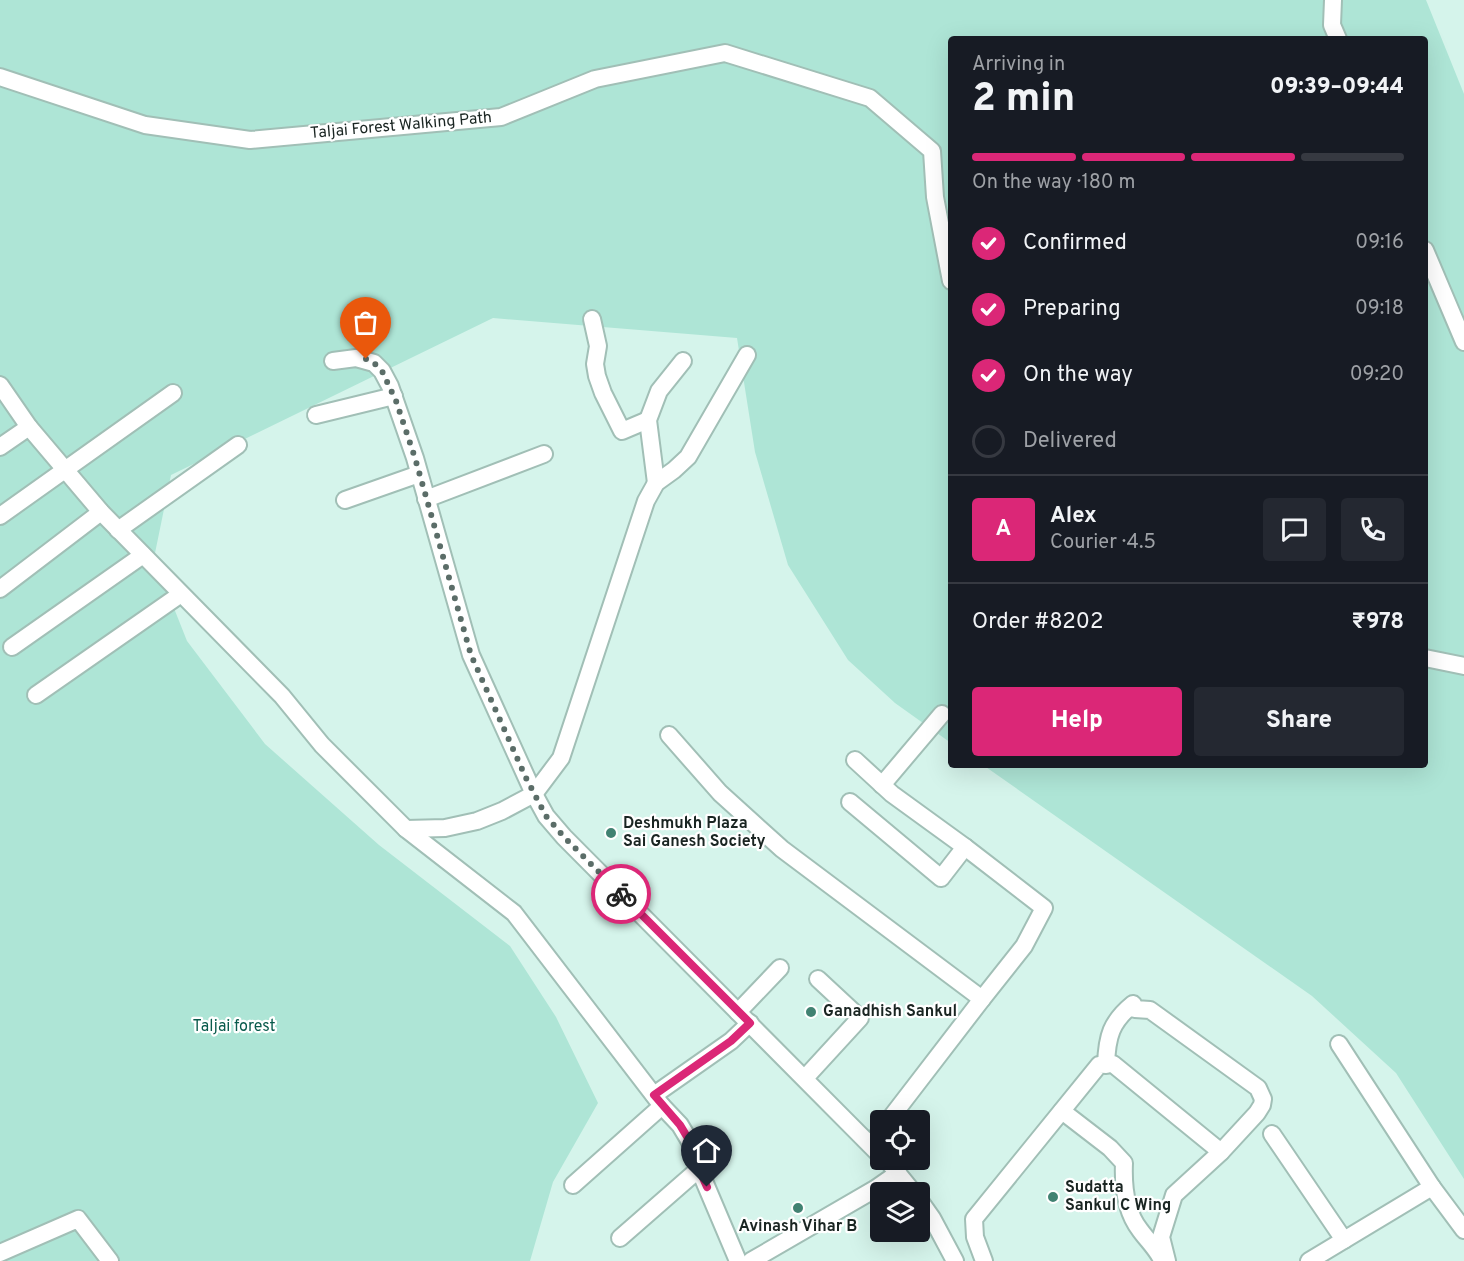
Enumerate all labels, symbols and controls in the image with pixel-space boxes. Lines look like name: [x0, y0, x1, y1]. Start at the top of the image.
text: Arriving in: [972, 52, 1065, 78]
text: 09:39–09:44: [1270, 74, 1404, 101]
text: 2 min: [972, 76, 1075, 125]
street label: Taljai Forest Walking Path: [309, 108, 493, 144]
text: On the way · 180 m: [972, 170, 1135, 196]
icon: check: [972, 227, 1005, 260]
text: Confirmed: [1023, 230, 1127, 257]
text: 09:16: [1355, 230, 1404, 256]
icon: check: [972, 293, 1005, 326]
text: Preparing: [1023, 296, 1121, 323]
text: 09:18: [1355, 296, 1404, 322]
pin: [340, 297, 391, 359]
icon: bag: [349, 306, 382, 339]
icon: check: [972, 359, 1005, 392]
text: On the way: [1023, 362, 1133, 389]
text: 09:20: [1350, 362, 1404, 388]
text: Delivered: [1023, 428, 1117, 455]
button: chat: [1263, 498, 1326, 561]
button: phone: [1341, 498, 1404, 561]
text: Alex: [1050, 503, 1097, 530]
text: A: [996, 516, 1011, 543]
text: Courier · 4.5: [1050, 530, 1156, 556]
text: Order #8202: [972, 609, 1103, 636]
text: ₹978: [1351, 609, 1404, 636]
button: Help: [972, 687, 1182, 756]
button: Share: [1194, 687, 1404, 756]
place label: Deshmukh Plaza Sai Ganesh Society: [623, 814, 766, 852]
marker: Deshmukh Plaza Sai Ganesh Society: [604, 826, 618, 840]
courier: [591, 864, 651, 924]
icon: bike: [605, 878, 638, 911]
place label: Ganadhish Sankul: [823, 1002, 957, 1022]
marker: Ganadhish Sankul: [804, 1005, 818, 1019]
park label: Taljai forest: [192, 1017, 276, 1037]
map controls: [870, 1110, 930, 1242]
button: locate: [870, 1110, 930, 1170]
pin: [681, 1125, 732, 1187]
icon: home: [690, 1134, 723, 1167]
place label: Sudatta Sankul C Wing: [1065, 1178, 1171, 1216]
button: layers: [870, 1182, 930, 1242]
marker: Sudatta Sankul C Wing: [1046, 1190, 1060, 1204]
marker: Avinash Vihar B: [791, 1201, 805, 1215]
place label: Avinash Vihar B: [739, 1217, 857, 1237]

